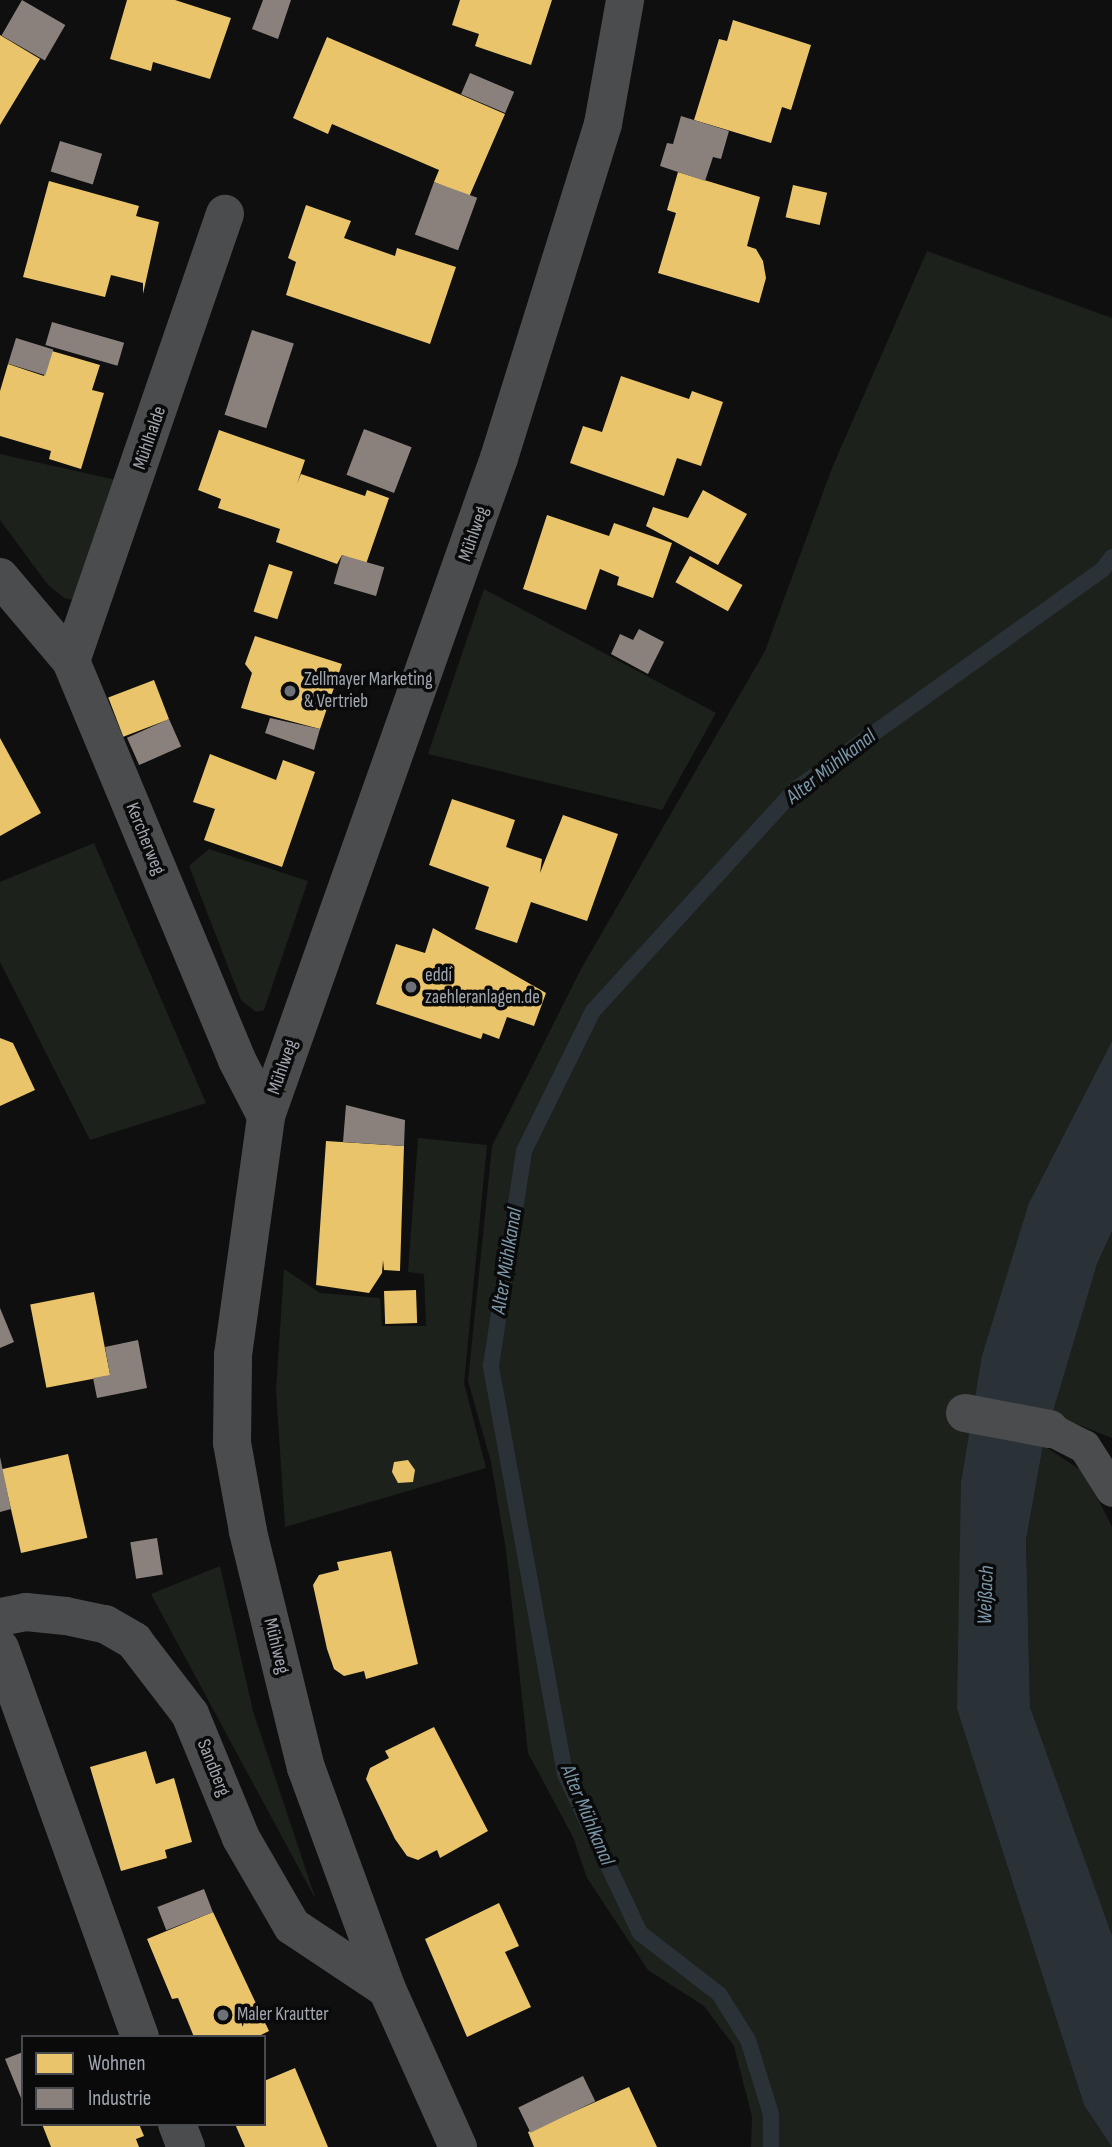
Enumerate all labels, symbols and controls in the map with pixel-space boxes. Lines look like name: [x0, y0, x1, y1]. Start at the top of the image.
street label: Mühlhalde: [129, 403, 171, 473]
street label: Mühlweg: [454, 503, 494, 565]
place label: Zellmayer Marketing & Vertrieb: [304, 669, 432, 713]
marker: Zellmayer Marketing & Vertrieb: [282, 683, 298, 699]
water label: Alter Mühlkanal: [781, 724, 881, 810]
street label: Kercherweg: [120, 800, 170, 878]
place label: eddi zaehleranlagen.de: [425, 965, 540, 1009]
marker: eddi zaehleranlagen.de: [403, 979, 419, 995]
street label: Mühlweg: [263, 1036, 303, 1098]
water label: Alter Mühlkanal: [486, 1206, 528, 1316]
water label: Weißach: [972, 1565, 1000, 1625]
street label: Mühlweg: [258, 1616, 294, 1676]
street label: Sandberg: [191, 1736, 235, 1800]
water label: Alter Mühlkanal: [554, 1761, 620, 1869]
place label: Maler Krautter: [237, 2004, 329, 2026]
marker: Maler Krautter: [215, 2007, 231, 2023]
legend: [21, 2035, 266, 2126]
text: Wohnen: [88, 2051, 145, 2076]
text: Industrie: [88, 2086, 151, 2111]

